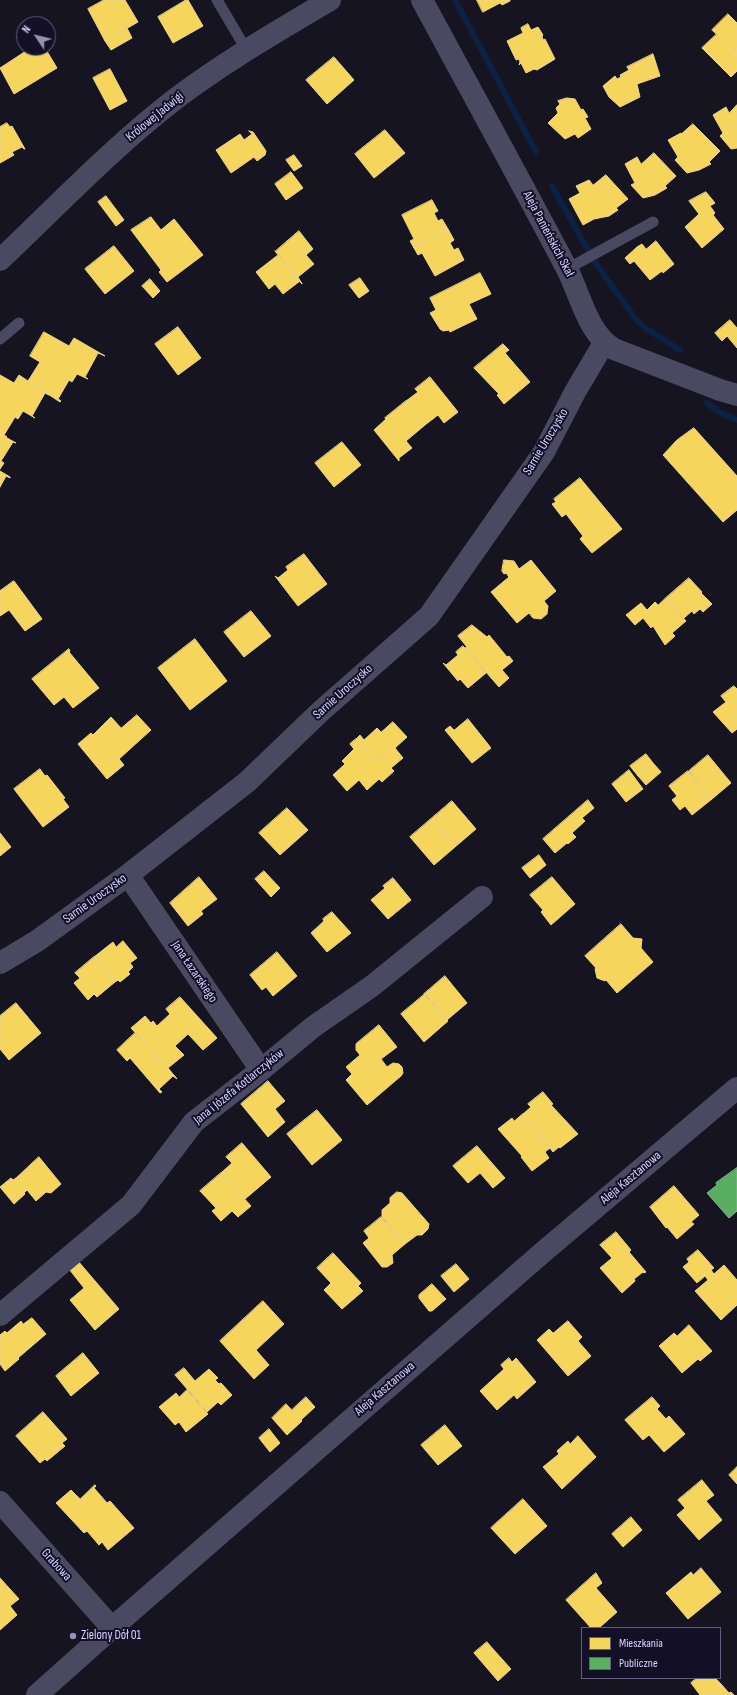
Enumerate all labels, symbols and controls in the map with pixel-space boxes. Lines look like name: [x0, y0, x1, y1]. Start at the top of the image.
north arrow: [16, 16, 56, 56]
text: N: [20, 23, 34, 36]
street label: Królowej Jadwigi: [123, 89, 187, 145]
street label: Aleja Panieńskich Skał: [519, 189, 577, 279]
street label: Sarnie Uroczysko: [520, 406, 572, 478]
street label: Sarnie Uroczysko: [310, 661, 376, 723]
street label: Sarnie Uroczysko: [60, 871, 130, 927]
street label: Jana Łazarskiego: [168, 938, 220, 1006]
street label: Jana i Józefa Kotlarczyków: [191, 1046, 287, 1128]
street label: Aleja Kasztanowa: [597, 1148, 665, 1208]
street label: Aleja Kasztanowa: [352, 1359, 418, 1419]
street label: Grabowa: [38, 1546, 74, 1584]
legend: [581, 1627, 721, 1679]
place label: Zielony Dół 01: [81, 1628, 141, 1644]
marker: Zielony Dół 01: [68, 1631, 78, 1641]
text: Mieszkania: [619, 1636, 663, 1651]
text: Publiczne: [619, 1656, 658, 1671]

